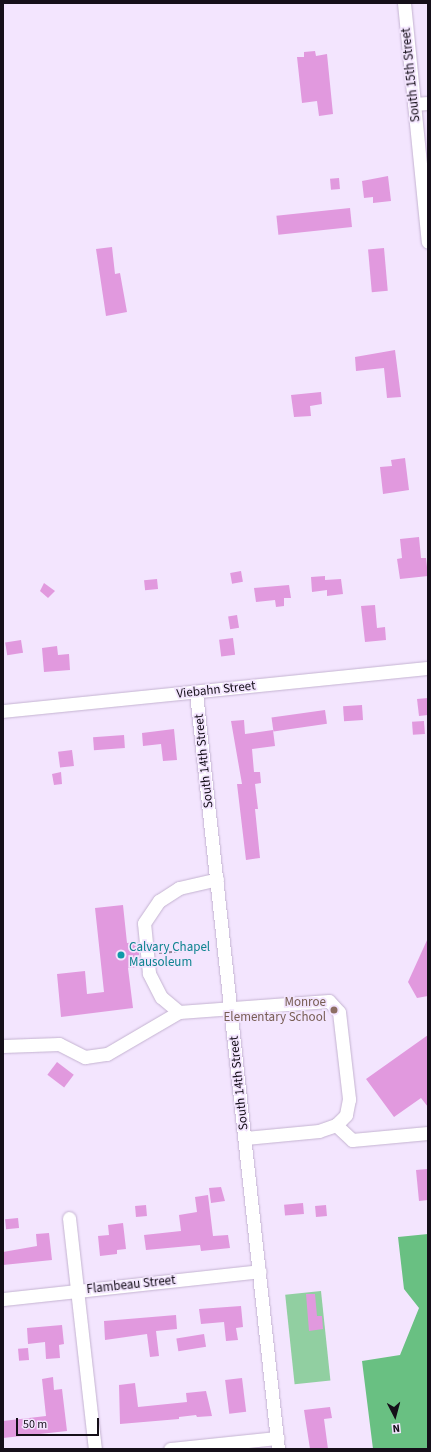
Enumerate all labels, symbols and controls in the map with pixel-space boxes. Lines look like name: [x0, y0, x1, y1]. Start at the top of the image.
street label: South 15th Street: [398, 27, 424, 123]
street label: Viebahn Street: [176, 678, 256, 702]
street label: South 14th Street: [191, 713, 217, 809]
place label: Calvary Chapel Mausoleum: [129, 940, 210, 971]
marker: Calvary Chapel Mausoleum: [116, 950, 126, 960]
place label: Monroe Elementary School: [224, 995, 326, 1026]
marker: Monroe Elementary School: [329, 1005, 339, 1015]
street label: South 14th Street: [226, 1035, 252, 1131]
street label: Flambeau Street: [86, 1273, 176, 1297]
north arrow: [375, 1396, 415, 1436]
scale bar: [18, 1410, 101, 1436]
text: 50 m: [23, 1416, 47, 1433]
text: N: [392, 1421, 401, 1436]

